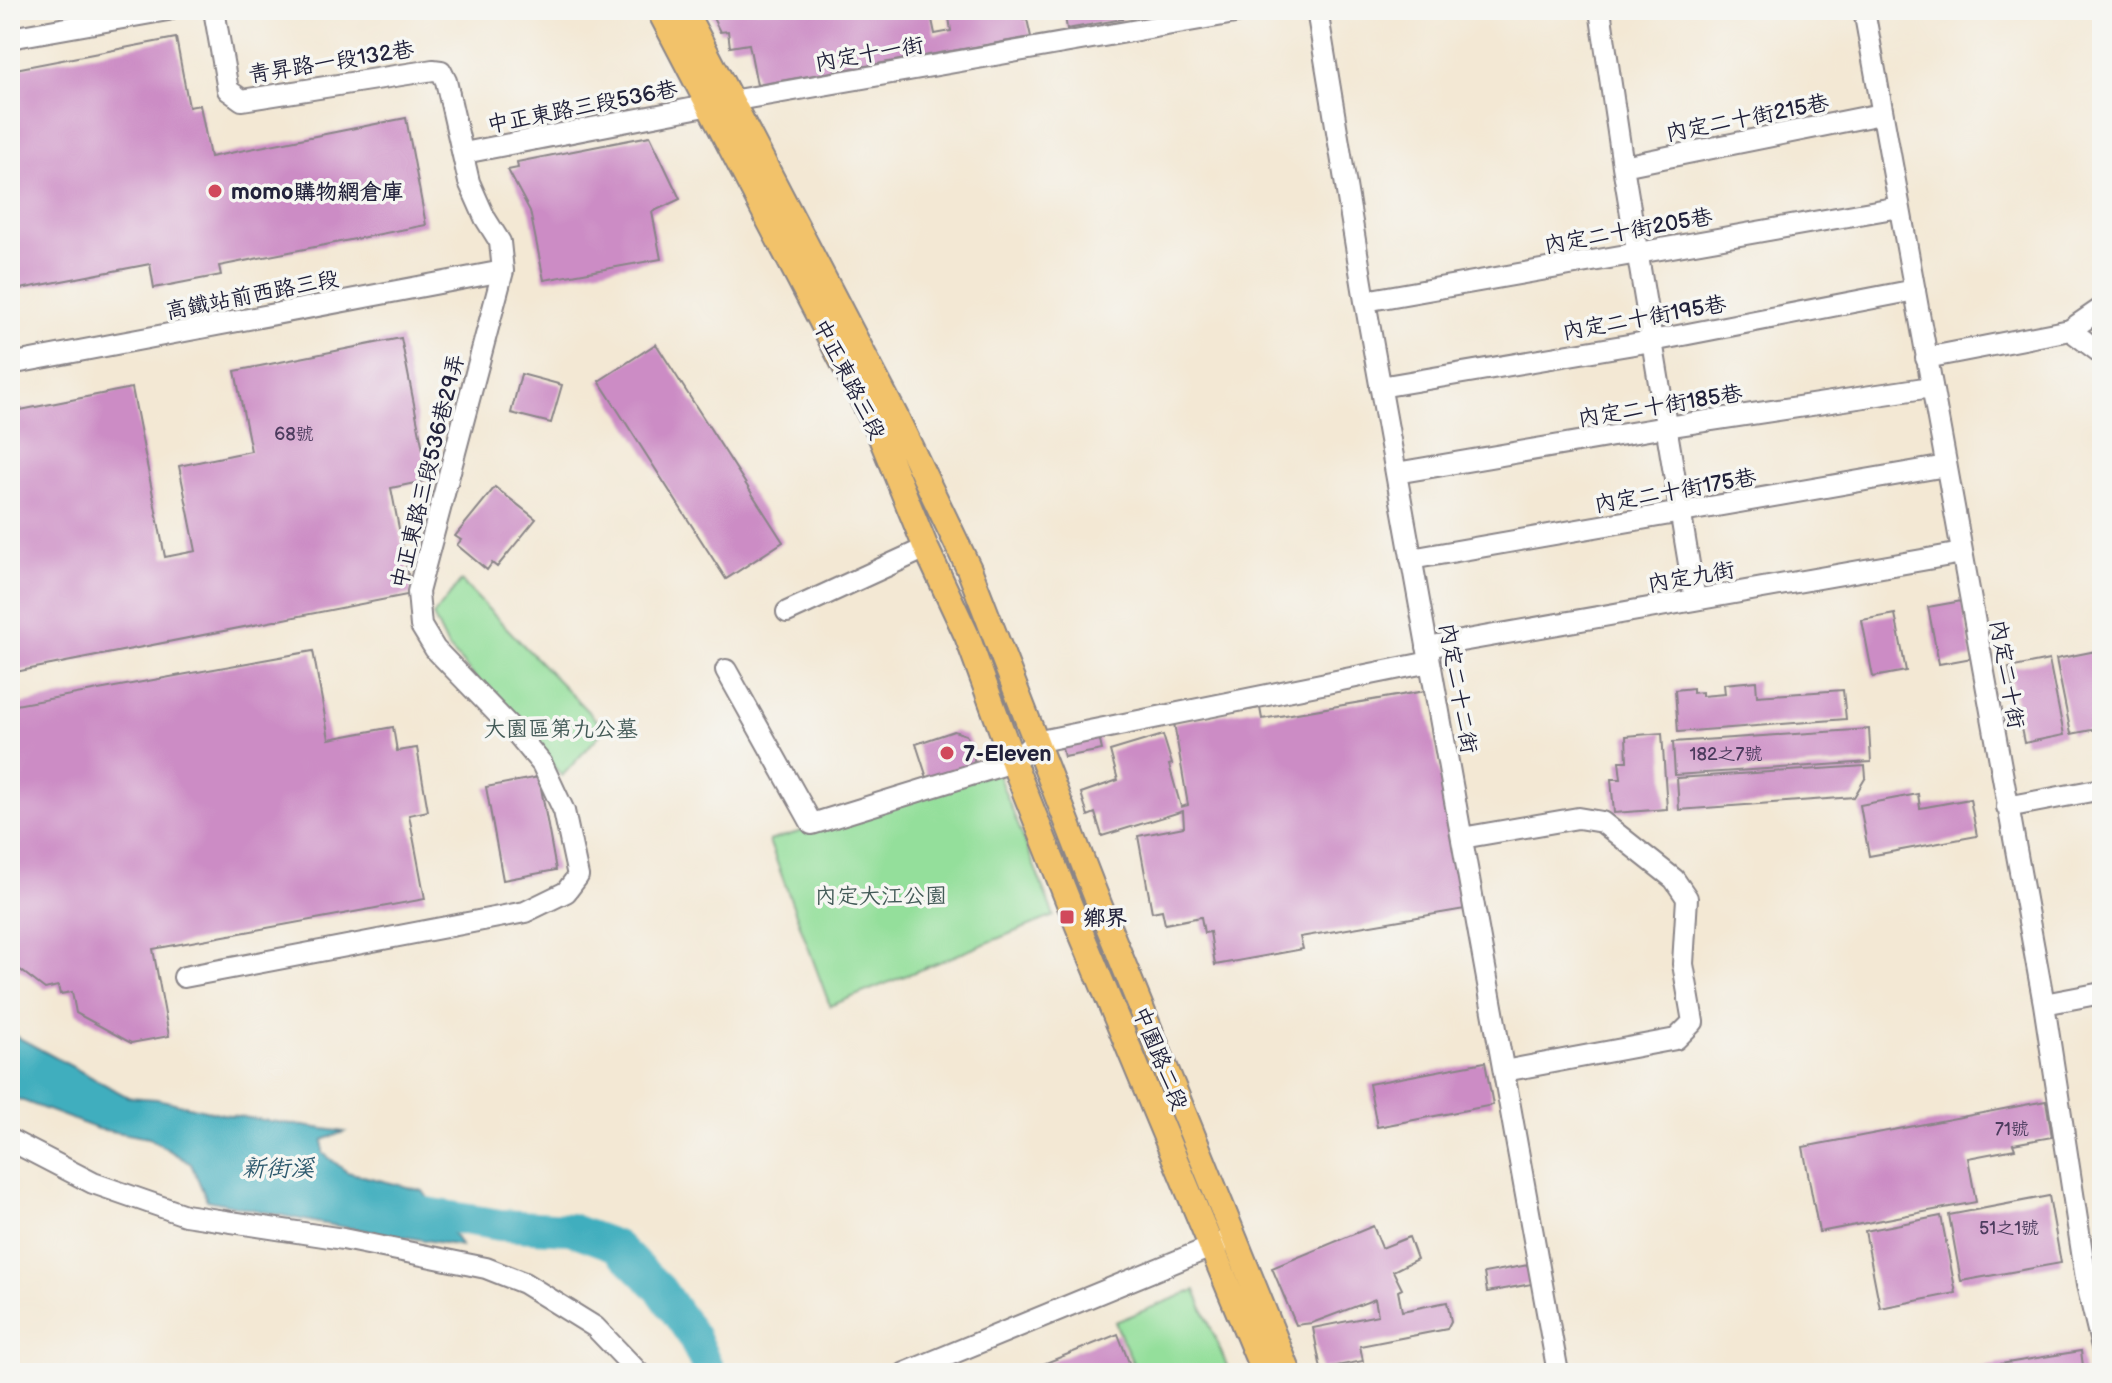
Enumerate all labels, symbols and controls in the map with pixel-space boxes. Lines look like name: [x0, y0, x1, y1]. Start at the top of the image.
street label: 內定十一街: [813, 32, 926, 77]
street label: 青昇路一段132巷: [247, 36, 416, 89]
street label: 中正東路三段536巷: [485, 76, 680, 139]
street label: 內定二十街215巷: [1663, 89, 1831, 148]
place label: momo購物網倉庫: [231, 179, 404, 206]
marker: momo購物網倉庫: [206, 182, 224, 200]
street label: 內定二十街205巷: [1542, 203, 1715, 260]
street label: 高鐵站前西路三段: [163, 265, 341, 326]
street label: 內定二十街195巷: [1560, 291, 1728, 346]
street label: 中正東路三段: [807, 315, 891, 445]
street label: 中正東路三段536巷29弄: [386, 351, 471, 592]
street label: 內定二十街185巷: [1576, 380, 1744, 433]
house number: 68號: [274, 424, 314, 445]
street label: 內定二十街175巷: [1592, 464, 1758, 519]
street label: 內定九街: [1646, 557, 1737, 598]
street label: 內定二十街: [1984, 618, 2029, 731]
street label: 內定二十二街: [1433, 621, 1482, 756]
park label: 大園區第九公墓: [484, 716, 638, 743]
place label: 7-Eleven: [963, 741, 1052, 768]
marker: 7-Eleven: [938, 744, 956, 762]
house number: 182之7號: [1690, 744, 1762, 765]
park label: 內定大江公園: [815, 883, 947, 910]
place label: 鄉界: [1083, 905, 1127, 932]
marker: 鄉界: [1058, 908, 1076, 926]
street label: 中園路二段: [1126, 1003, 1193, 1115]
house number: 71號: [1995, 1119, 2029, 1140]
water label: 新街溪: [242, 1154, 316, 1183]
house number: 51之1號: [1979, 1218, 2039, 1239]

